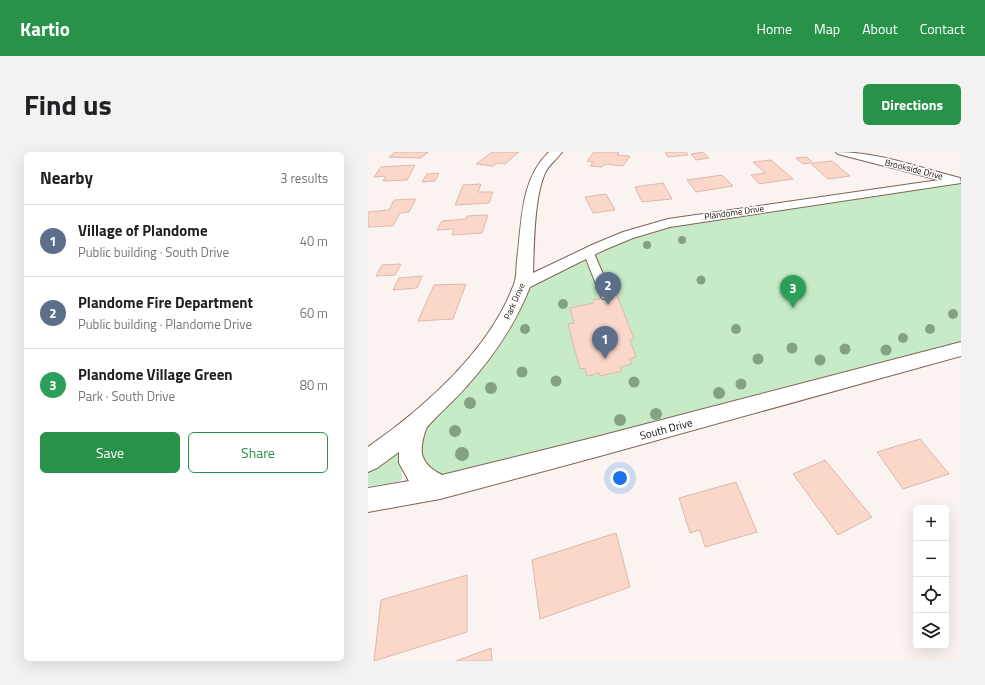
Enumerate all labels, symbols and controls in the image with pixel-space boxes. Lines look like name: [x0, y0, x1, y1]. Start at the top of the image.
text: Kartio: [20, 14, 70, 43]
text: Home: [757, 18, 792, 39]
text: Map: [814, 18, 840, 39]
text: About: [862, 18, 898, 39]
text: Contact: [920, 18, 965, 39]
text: Find us: [24, 83, 112, 126]
button: Directions: [863, 84, 961, 125]
street label: Brookside Drive: [884, 155, 945, 183]
text: Nearby: [40, 165, 93, 191]
text: 3 results: [280, 168, 328, 188]
street label: Plandome Drive: [703, 201, 765, 223]
text: Village of Plandome: [78, 219, 208, 242]
text: 1: [49, 231, 57, 251]
text: 40 m: [300, 231, 328, 251]
text: Public building · South Drive: [78, 242, 229, 262]
pin: 2: [595, 272, 621, 305]
pin: 3: [780, 275, 806, 308]
street label: Park Drive: [500, 280, 528, 321]
text: Plandome Fire Department: [78, 291, 253, 314]
text: 2: [49, 303, 57, 323]
text: 60 m: [300, 303, 328, 323]
text: Public building · Plandome Drive: [78, 314, 252, 334]
pin: 1: [592, 326, 618, 359]
text: Plandome Village Green: [78, 363, 233, 386]
text: 3: [49, 375, 57, 395]
text: 80 m: [300, 375, 328, 395]
text: Park · South Drive: [78, 386, 175, 406]
street label: South Drive: [638, 414, 695, 444]
button: Save: [40, 432, 180, 473]
button: Share: [188, 432, 328, 473]
your location: [610, 468, 630, 488]
map controls: [913, 505, 949, 649]
button: +: [913, 505, 949, 541]
button: −: [913, 541, 949, 577]
button: locate: [913, 577, 949, 613]
button: layers: [913, 613, 949, 649]

